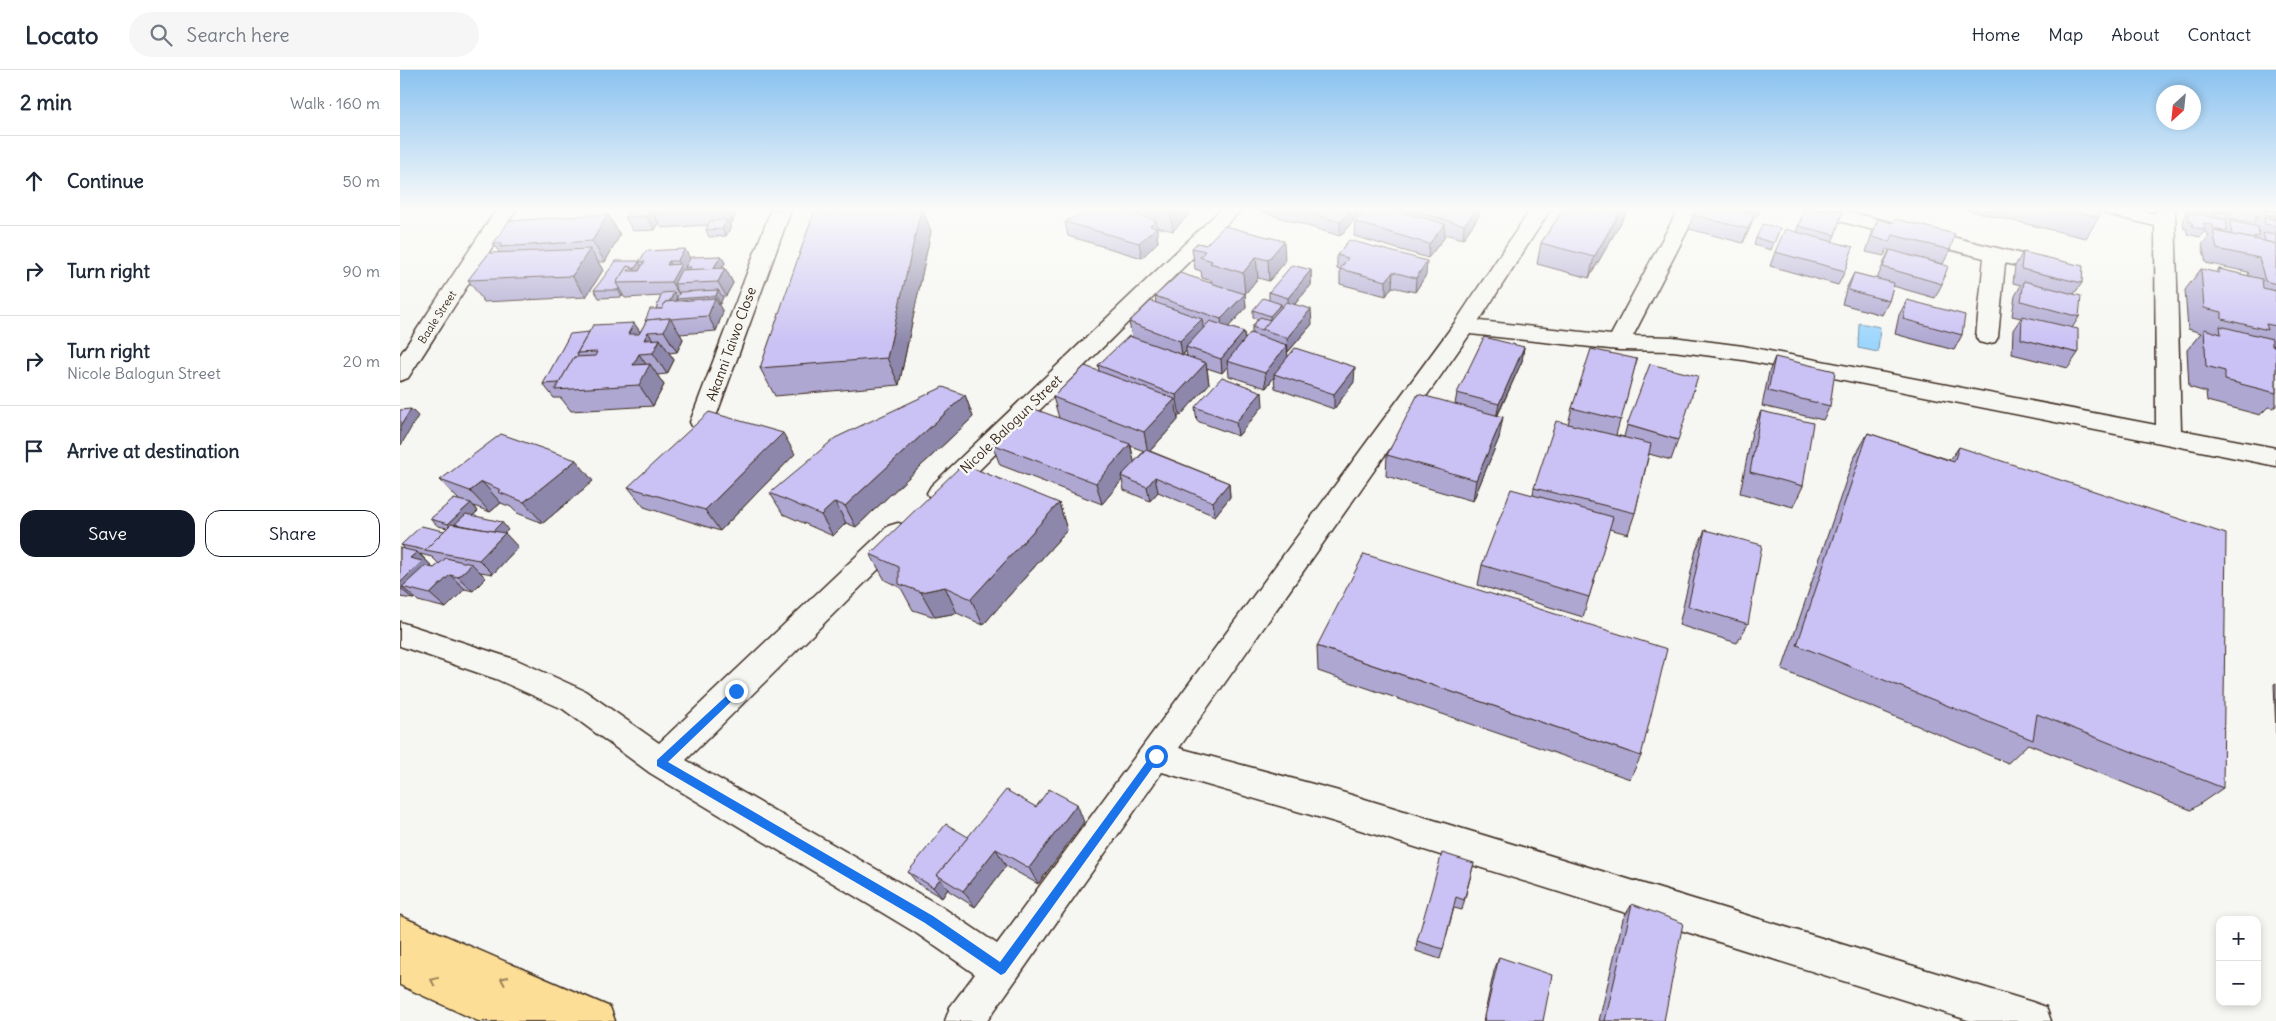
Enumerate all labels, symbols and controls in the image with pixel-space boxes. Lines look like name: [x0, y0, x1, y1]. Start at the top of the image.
search box: [129, 12, 479, 57]
text: Locato: [25, 20, 99, 50]
icon: search: [147, 21, 175, 49]
text: Search here: [187, 23, 290, 47]
text: Home: [1972, 23, 2020, 46]
text: Map: [2048, 23, 2083, 46]
text: About: [2111, 23, 2159, 46]
text: Contact: [2187, 23, 2251, 46]
north arrow: [2156, 85, 2201, 130]
text: 2 min: [20, 89, 72, 116]
text: Walk · 160 m: [290, 93, 380, 113]
icon: ahead: [20, 167, 48, 195]
text: Continue: [67, 169, 144, 193]
text: 50 m: [342, 171, 380, 191]
icon: right: [20, 257, 48, 285]
text: Turn right: [67, 259, 150, 283]
text: 90 m: [342, 261, 380, 281]
street label: Akanni Taiwo Close: [702, 284, 760, 404]
street label: Baale Street: [415, 288, 459, 346]
text: Turn right: [67, 339, 150, 363]
icon: right: [20, 347, 48, 375]
text: 20 m: [343, 351, 380, 371]
text: Nicole Balogun Street: [67, 363, 221, 383]
street label: Nicole Balogun Street: [956, 371, 1066, 477]
icon: arrive: [20, 437, 48, 465]
text: Arrive at destination: [67, 439, 240, 463]
button: Save: [20, 510, 195, 557]
button: Share: [205, 510, 380, 557]
route end: [725, 680, 748, 703]
route start: [1145, 745, 1168, 768]
map controls: [2216, 916, 2261, 1006]
button: +: [2216, 916, 2261, 961]
button: −: [2216, 961, 2261, 1006]
one-way arrow: [500, 976, 509, 987]
one-way arrow: [430, 977, 439, 988]

